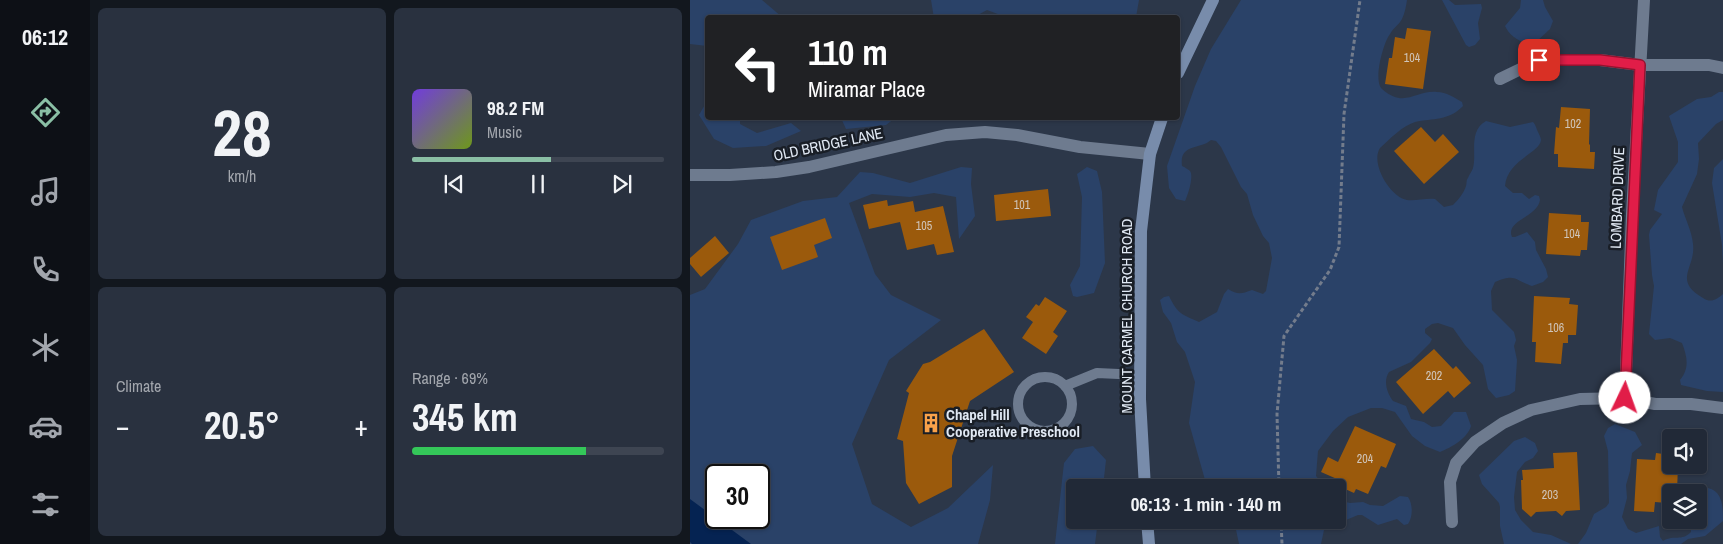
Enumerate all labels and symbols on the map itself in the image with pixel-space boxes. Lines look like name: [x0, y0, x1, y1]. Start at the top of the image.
pin: [1518, 39, 1560, 81]
house number: 104: [1404, 50, 1421, 66]
house number: 102: [1565, 116, 1581, 132]
street label: OLD BRIDGE LANE: [771, 122, 885, 166]
street label: LOMBARD DRIVE: [1605, 147, 1629, 249]
house number: 101: [1014, 197, 1031, 213]
house number: 105: [916, 218, 933, 234]
street label: MOUNT CARMEL CHURCH ROAD: [1116, 219, 1137, 413]
house number: 104: [1564, 226, 1581, 242]
house number: 106: [1548, 320, 1564, 336]
house number: 202: [1426, 368, 1442, 384]
position arrow: [1598, 371, 1650, 423]
place label: Chapel Hill Cooperative Preschool: [946, 404, 1080, 442]
building icon: Chapel Hill Cooperative Preschool: [920, 412, 942, 434]
house number: 204: [1357, 451, 1374, 467]
speed limit sign: 30: [705, 464, 770, 529]
house number: 203: [1542, 487, 1558, 503]

